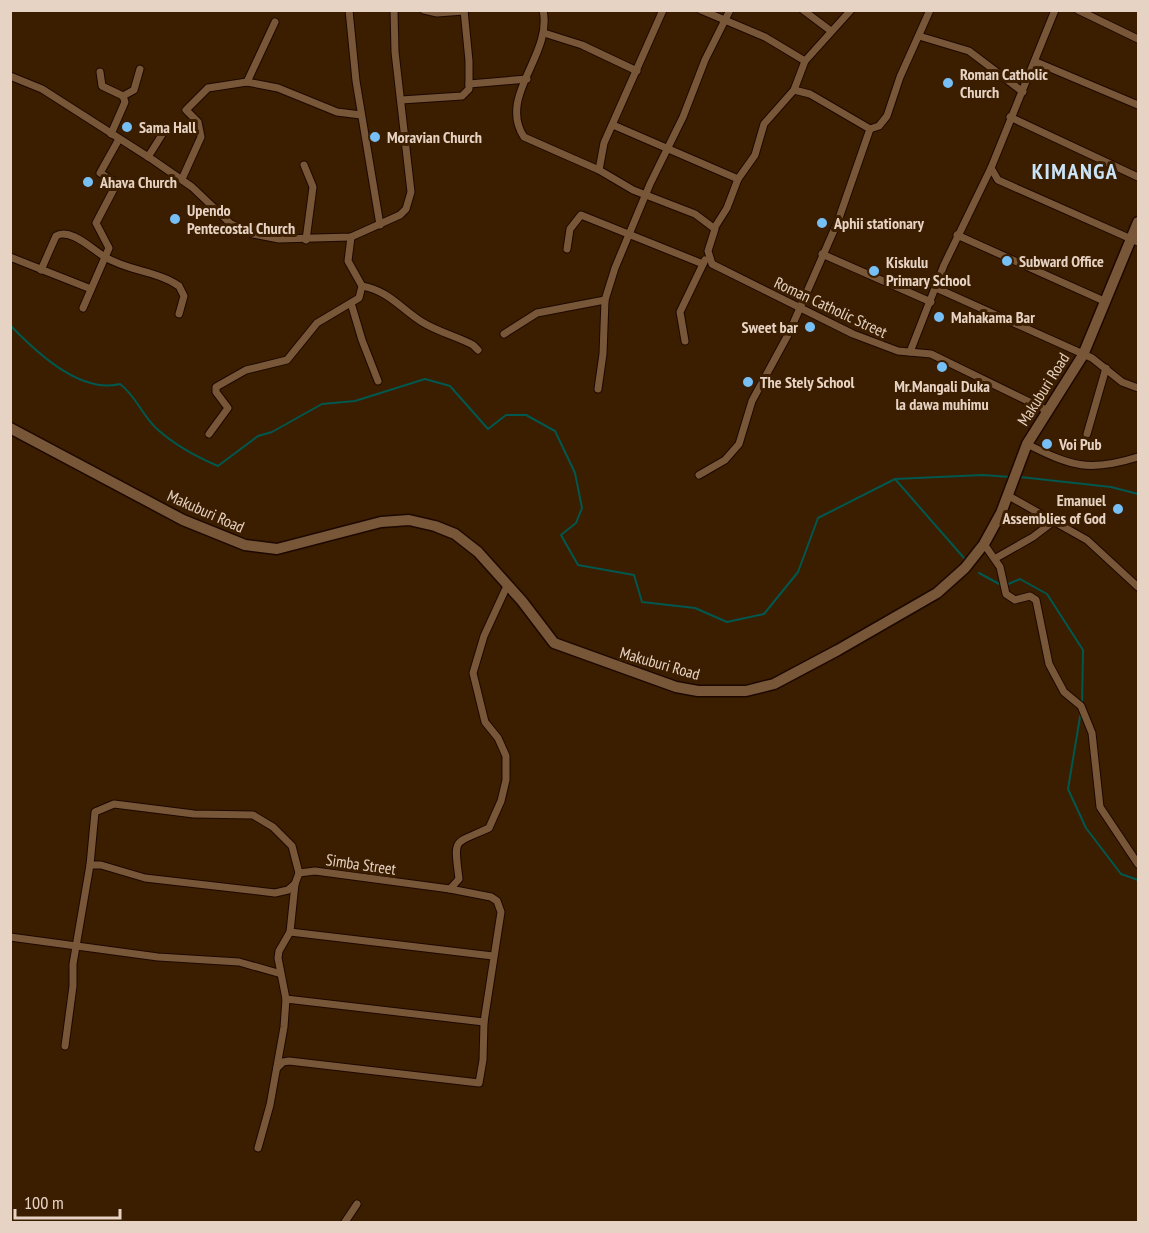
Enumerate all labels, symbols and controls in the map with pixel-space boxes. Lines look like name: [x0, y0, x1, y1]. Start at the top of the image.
place label: Roman Catholic Church: [960, 64, 1048, 102]
marker: Roman Catholic Church: [941, 76, 955, 90]
place label: Sama Hall: [139, 117, 196, 137]
marker: Sama Hall: [120, 120, 134, 134]
place label: Moravian Church: [387, 127, 482, 147]
marker: Moravian Church: [368, 130, 382, 144]
district label: KIMANGA: [1032, 157, 1118, 185]
place label: Ahava Church: [99, 172, 177, 192]
marker: Ahava Church: [81, 175, 95, 189]
place label: Upendo Pentecostal Church: [187, 200, 295, 238]
marker: Upendo Pentecostal Church: [168, 212, 182, 226]
place label: Aphii stationary: [833, 213, 925, 233]
marker: Aphii stationary: [815, 216, 829, 230]
place label: Subward Office: [1019, 251, 1104, 271]
place label: Kiskulu Primary School: [886, 252, 971, 290]
marker: Subward Office: [1000, 254, 1014, 268]
marker: Kiskulu Primary School: [867, 264, 881, 278]
street label: Roman Catholic Street: [771, 272, 891, 342]
place label: Mahakama Bar: [951, 307, 1035, 327]
marker: Mahakama Bar: [932, 310, 946, 324]
place label: Sweet bar: [742, 317, 798, 337]
marker: Sweet bar: [803, 320, 817, 334]
street label: Makuburi Road: [1013, 349, 1073, 429]
marker: Mr.Mangali Duka la dawa muhimu: [935, 360, 949, 374]
place label: The Stely School: [760, 372, 855, 392]
marker: The Stely School: [741, 375, 755, 389]
place label: Mr.Mangali Duka la dawa muhimu: [894, 376, 990, 414]
place label: Voi Pub: [1058, 434, 1102, 454]
marker: Voi Pub: [1040, 437, 1054, 451]
street label: Makuburi Road: [164, 485, 248, 537]
place label: Emanuel Assemblies of God: [1001, 490, 1106, 528]
marker: Emanuel Assemblies of God: [1111, 502, 1125, 516]
street label: Makuburi Road: [618, 642, 702, 684]
street label: Simba Street: [325, 849, 398, 879]
scale bar: [15, 1182, 120, 1220]
text: 100 m: [24, 1191, 64, 1214]

